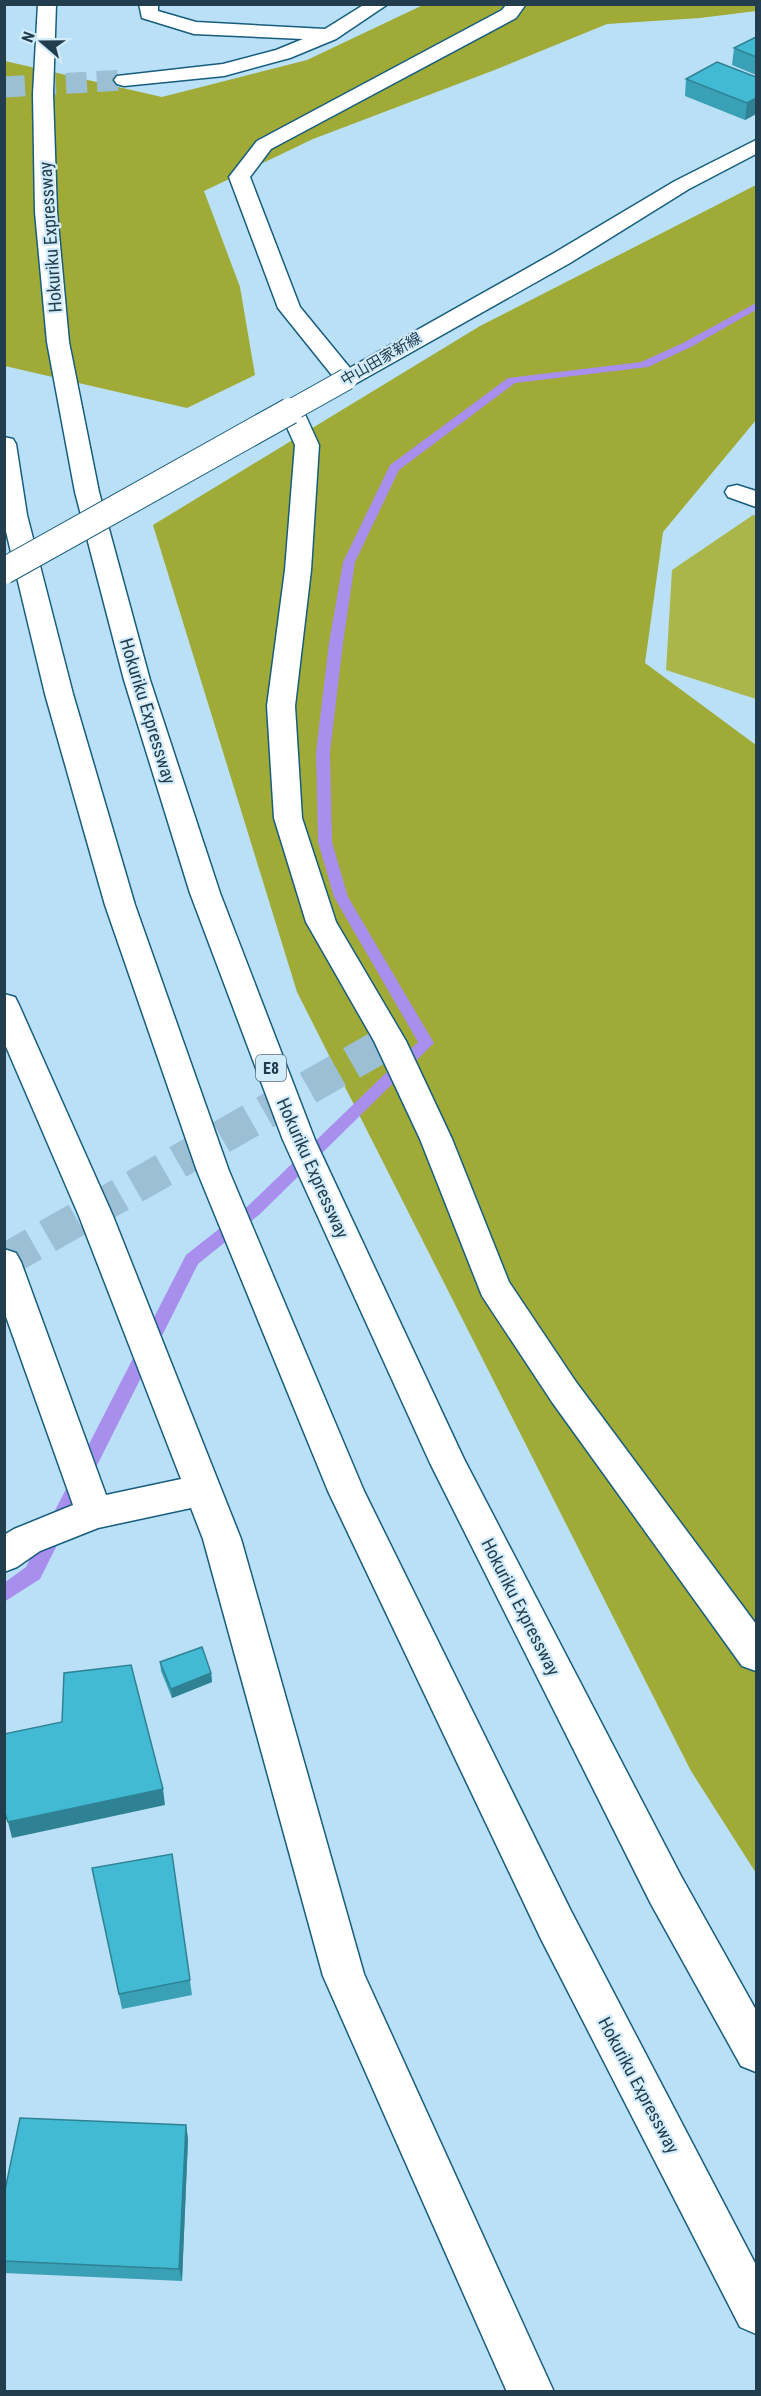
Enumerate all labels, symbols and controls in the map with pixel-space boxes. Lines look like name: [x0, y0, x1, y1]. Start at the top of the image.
north arrow: [12, 12, 72, 72]
text: N: [18, 29, 39, 45]
street label: Hokuriku Expressway: [34, 160, 66, 313]
street label: 中山田家新線: [338, 329, 424, 389]
street label: Hokuriku Expressway: [116, 636, 180, 787]
road number: E8: [256, 1055, 286, 1081]
street label: Hokuriku Expressway: [273, 1095, 354, 1242]
street label: Hokuriku Expressway: [477, 1535, 565, 1680]
street label: Hokuriku Expressway: [594, 2013, 684, 2157]

